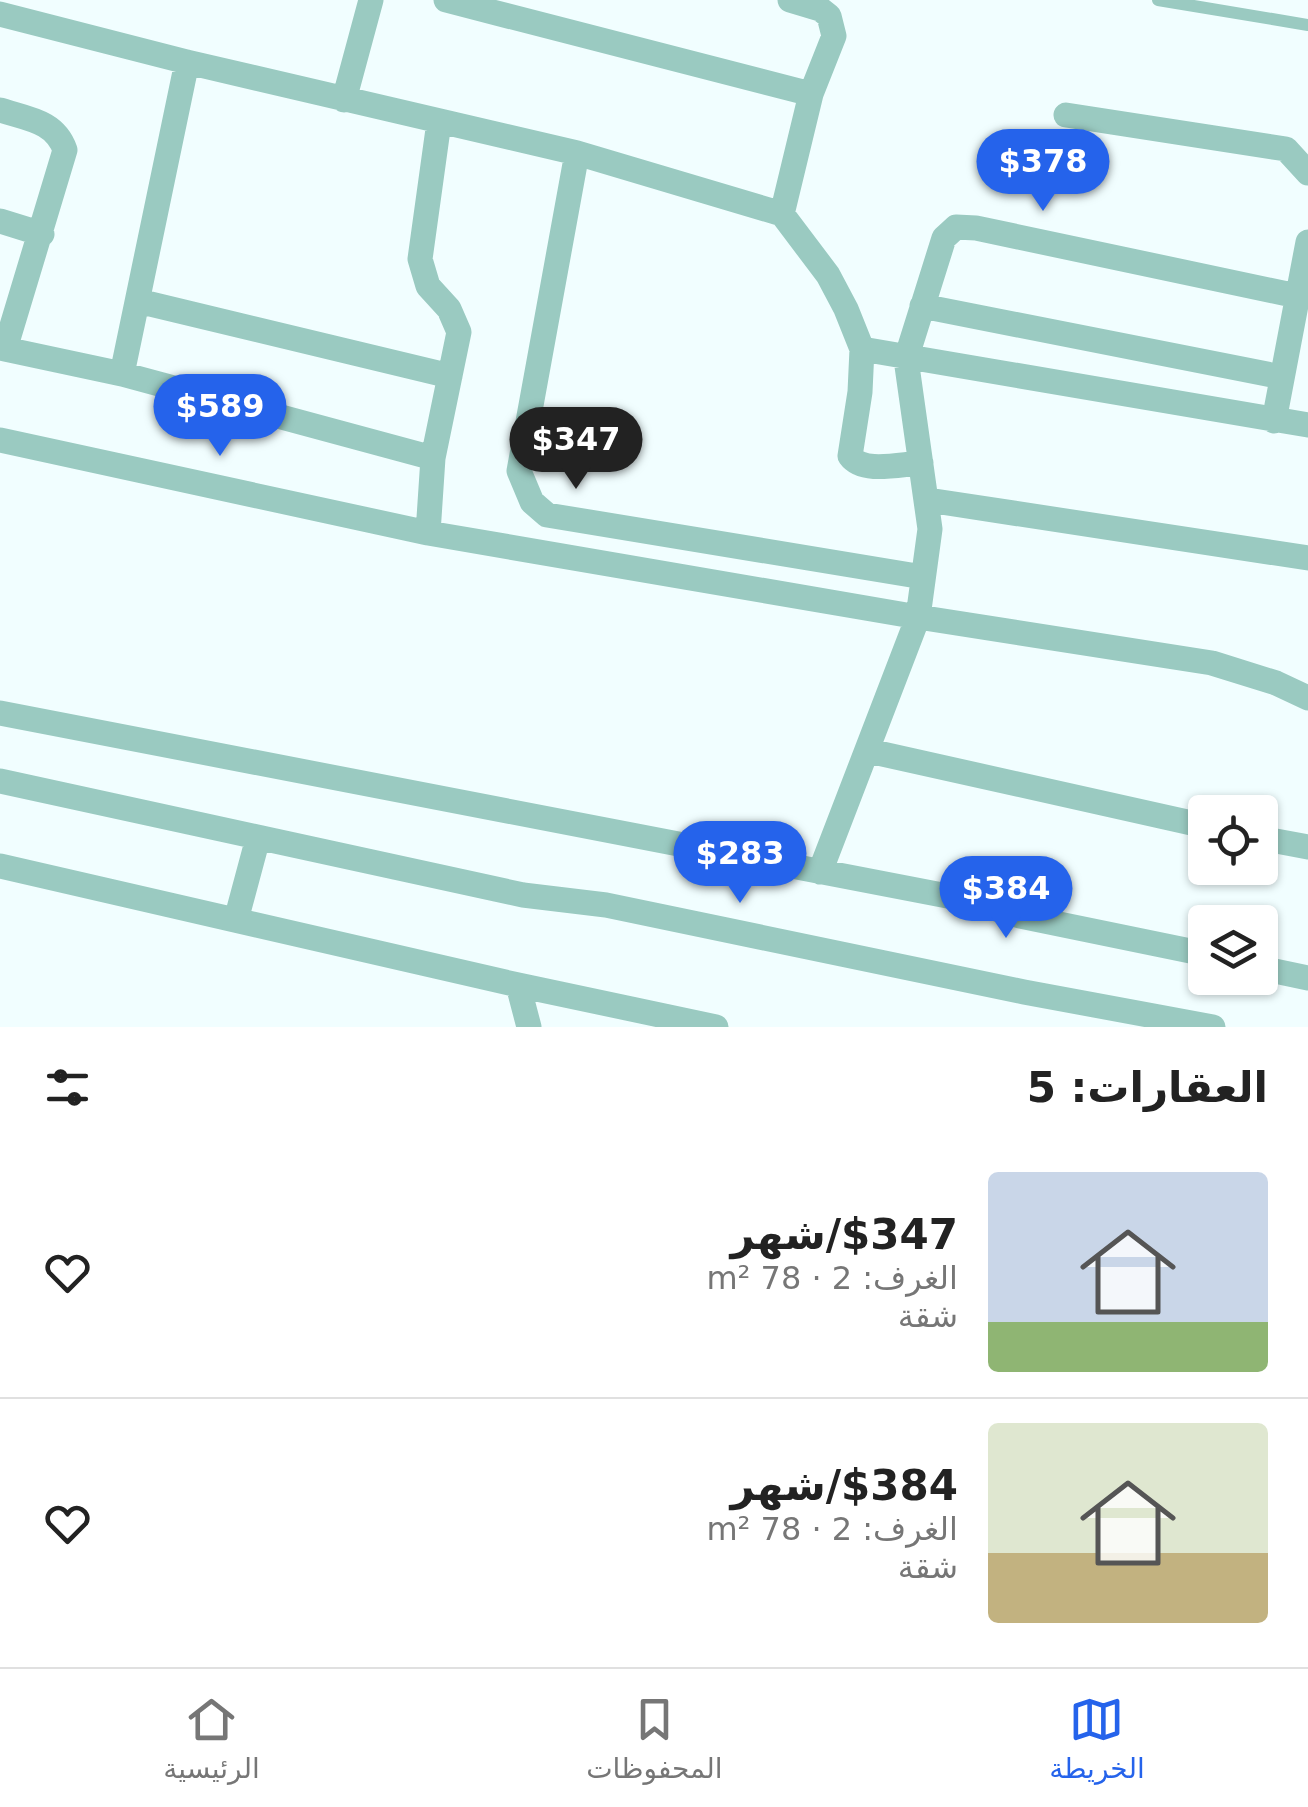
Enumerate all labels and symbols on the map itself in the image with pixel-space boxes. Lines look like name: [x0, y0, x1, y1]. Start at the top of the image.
pin: $378: [984, 129, 1102, 214]
pin: $589: [161, 374, 279, 459]
pin: $347: [517, 407, 635, 492]
pin: $283: [681, 821, 799, 906]
pin: $384: [947, 856, 1065, 941]

